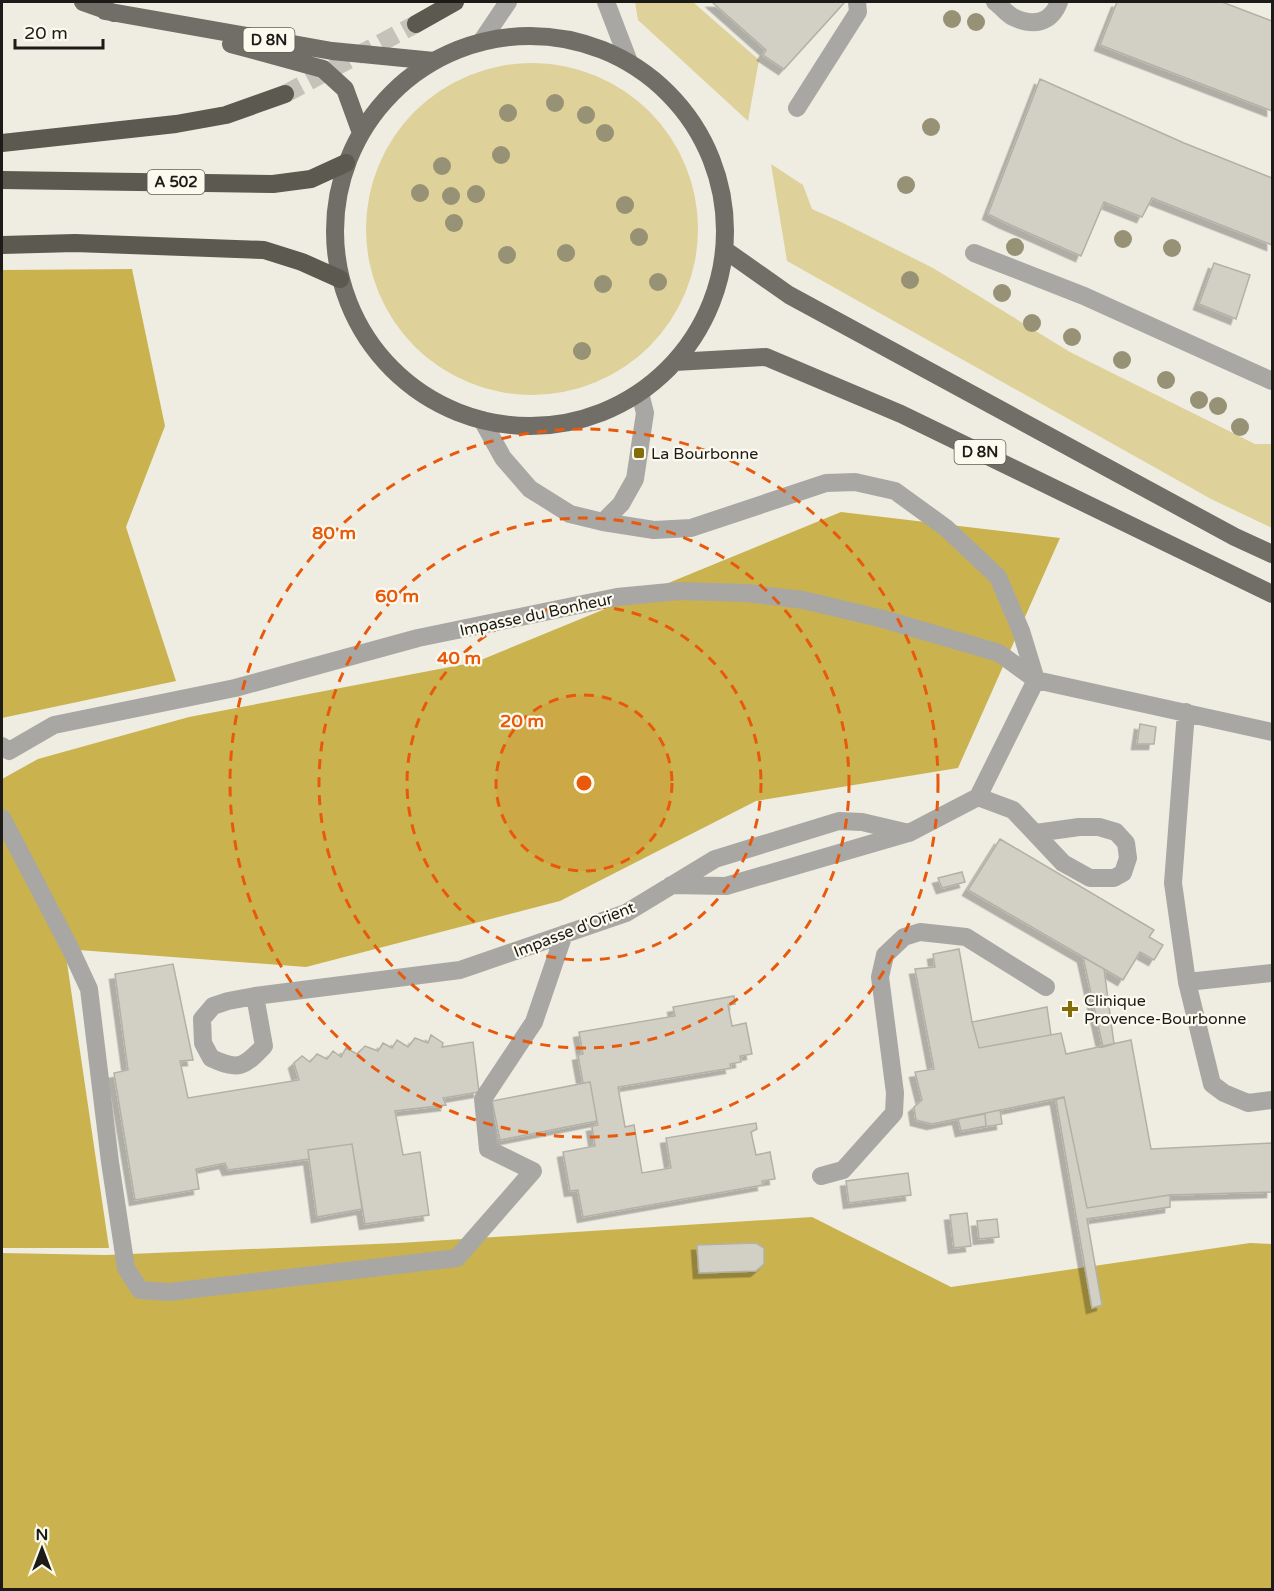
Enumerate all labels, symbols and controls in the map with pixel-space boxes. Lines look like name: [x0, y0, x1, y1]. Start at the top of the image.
scale bar: [15, 12, 104, 50]
text: 20 m: [24, 22, 68, 44]
road number: D 8N: [244, 28, 294, 52]
road number: A 502: [148, 170, 204, 194]
road number: D 8N: [954, 440, 1006, 464]
place label: La Bourbonne: [651, 444, 758, 464]
marker: La Bourbonne: [632, 446, 646, 460]
text: 80 m: [312, 522, 356, 544]
text: 60 m: [375, 585, 419, 607]
street label: Impasse du Bonheur: [458, 589, 615, 641]
text: 40 m: [437, 647, 481, 669]
text: 20 m: [500, 710, 544, 732]
centre of rings: [574, 773, 594, 793]
street label: Impasse d'Orient: [511, 898, 638, 962]
place label: Clinique Provence-Bourbonne: [1084, 991, 1246, 1029]
marker: Clinique Provence-Bourbonne: [1061, 1000, 1079, 1018]
north arrow: [12, 1519, 72, 1579]
text: N: [36, 1525, 48, 1545]

